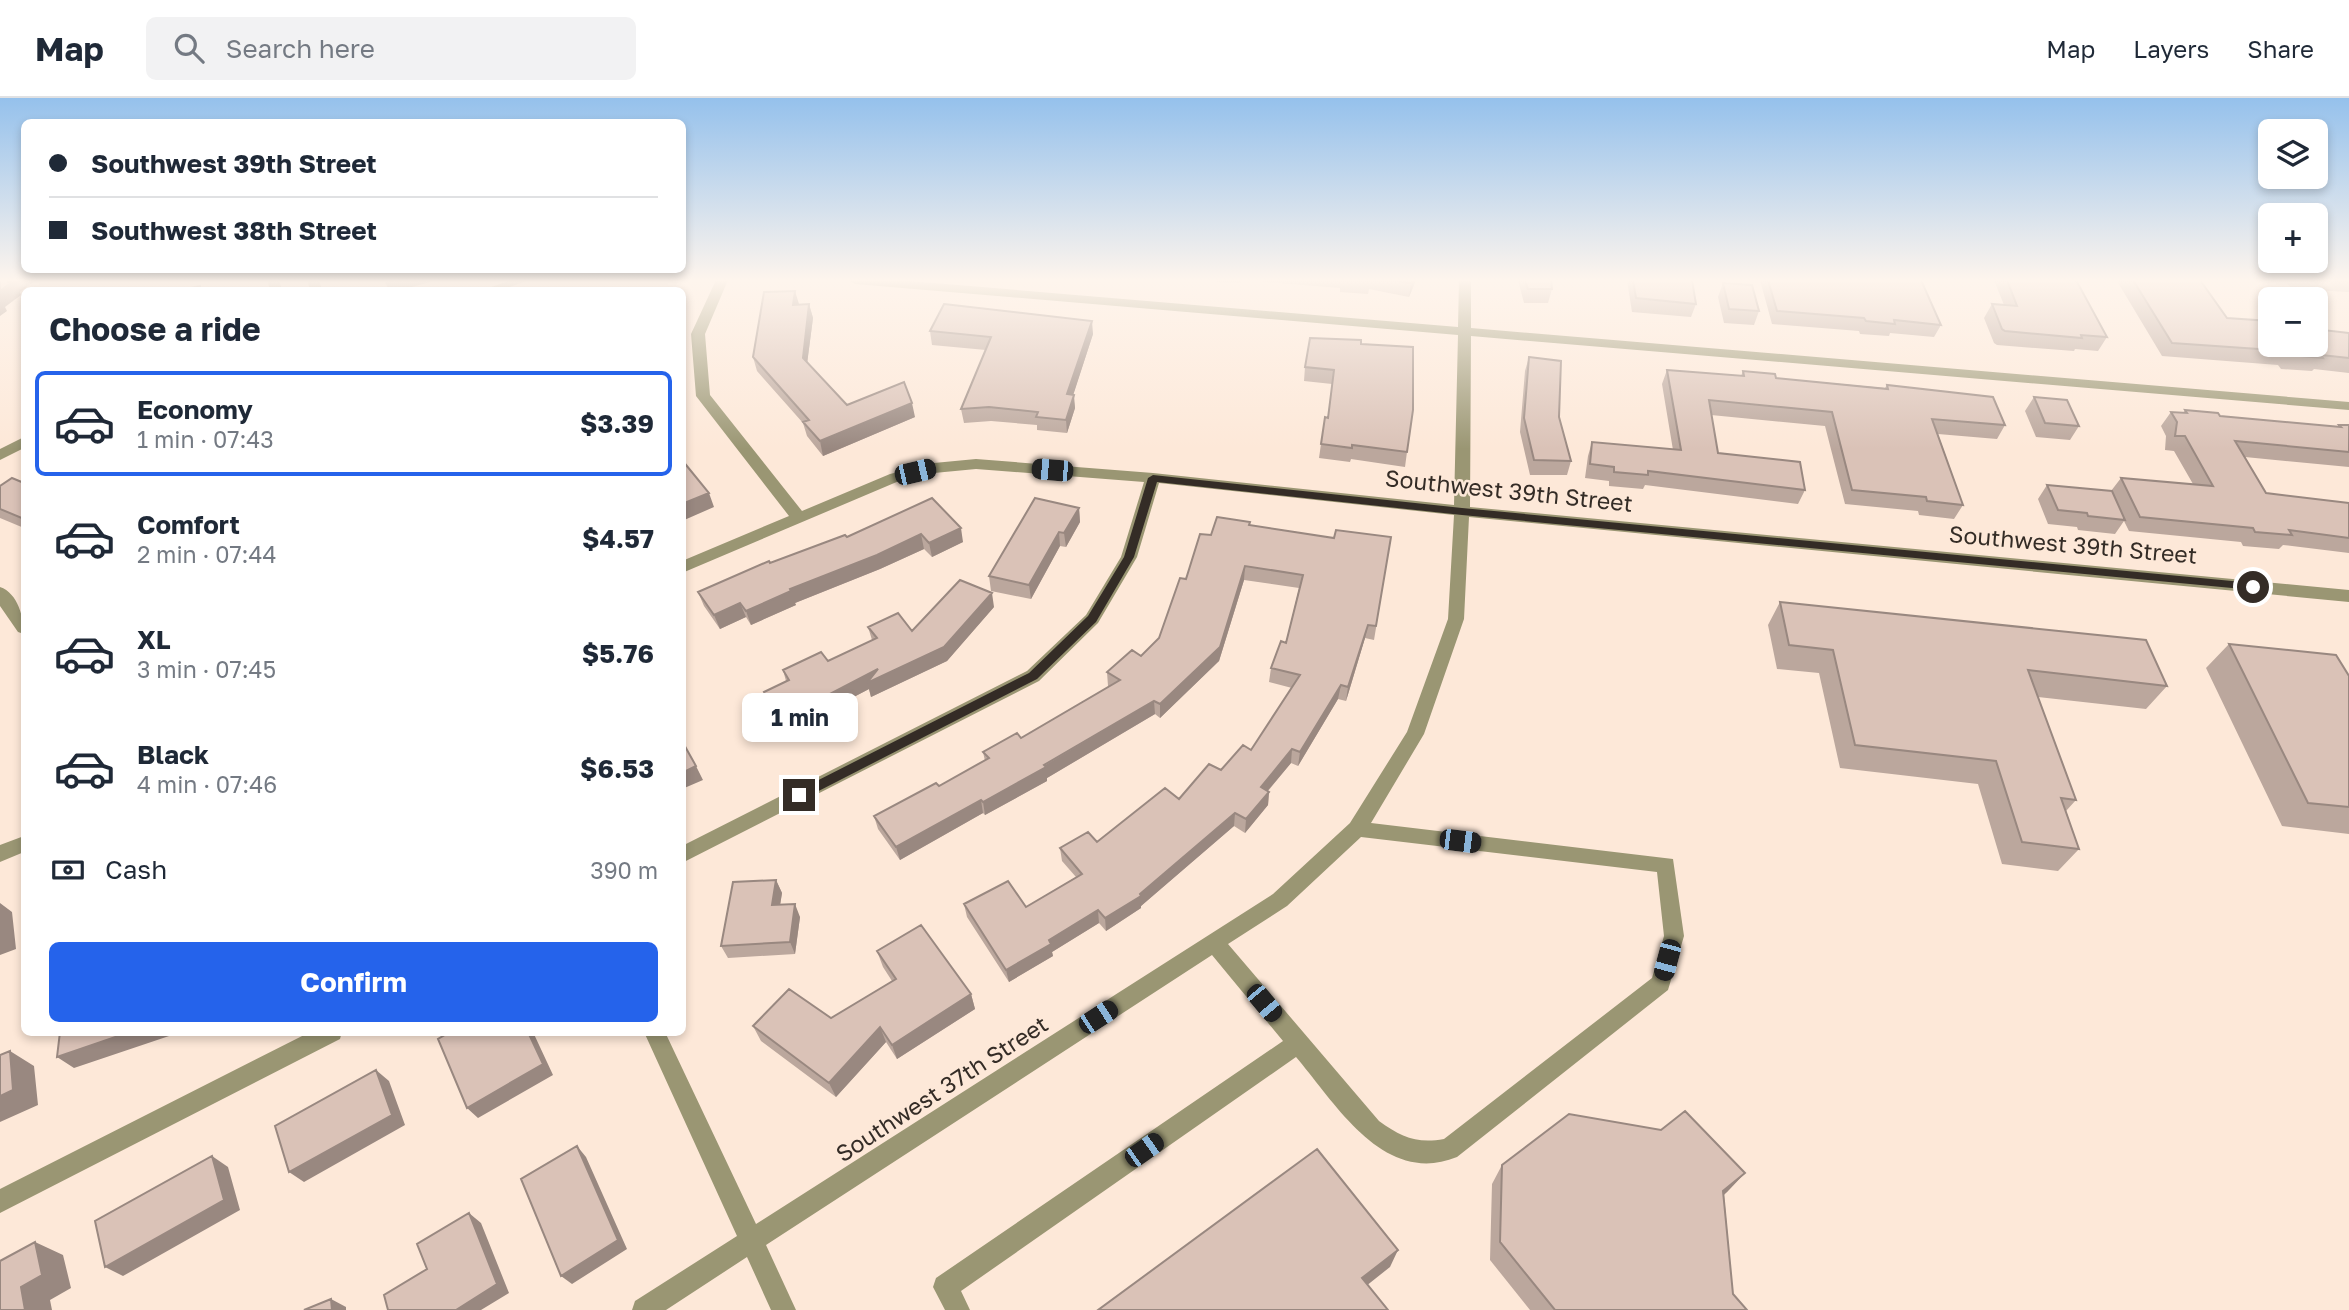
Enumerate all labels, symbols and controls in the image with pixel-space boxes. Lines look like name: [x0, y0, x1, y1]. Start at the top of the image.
search box: [146, 17, 636, 80]
text: Map: [35, 29, 104, 68]
icon: search: [170, 29, 208, 67]
text: Search here: [226, 33, 375, 64]
text: Map: [2046, 34, 2095, 63]
text: Layers: [2133, 34, 2209, 63]
text: Share: [2247, 34, 2314, 63]
map controls: [2258, 119, 2328, 357]
button: layers: [2258, 119, 2328, 189]
text: Southwest 39th Street: [91, 148, 377, 179]
button: +: [2258, 203, 2328, 273]
text: Southwest 38th Street: [91, 215, 377, 246]
button: −: [2258, 287, 2328, 357]
text: Choose a ride: [49, 310, 261, 348]
icon: car: [53, 392, 116, 455]
text: Economy: [137, 394, 253, 425]
text: $3.39: [580, 408, 654, 439]
text: 1 min · 07:43: [137, 425, 274, 453]
car: [893, 457, 938, 487]
car: [1031, 458, 1074, 482]
street label: Southwest 39th Street: [1384, 463, 1634, 517]
icon: car: [53, 507, 116, 570]
text: Comfort: [137, 509, 240, 540]
street label: Southwest 39th Street: [1948, 519, 2198, 569]
text: $4.57: [582, 523, 654, 554]
text: 2 min · 07:44: [137, 540, 277, 568]
route start: [2237, 571, 2269, 603]
icon: car: [53, 622, 116, 685]
text: XL: [137, 624, 171, 655]
text: $5.76: [582, 638, 654, 669]
text: 3 min · 07:45: [137, 655, 276, 683]
callout: 1 min: [741, 694, 857, 742]
text: 1 min: [771, 703, 829, 731]
icon: car: [53, 737, 116, 800]
text: Black: [137, 739, 209, 770]
text: $6.53: [580, 753, 654, 784]
text: 4 min · 07:46: [137, 770, 277, 798]
route end: [783, 779, 815, 811]
car: [1438, 828, 1483, 854]
icon: cash: [49, 851, 87, 889]
text: Cash: [105, 854, 167, 885]
text: 390 m: [590, 856, 658, 884]
car: [1652, 937, 1683, 983]
button: Confirm: [49, 942, 658, 1022]
car: [1243, 980, 1286, 1026]
car: [1075, 997, 1122, 1037]
street label: Southwest 37th Street: [830, 1009, 1053, 1167]
car: [1121, 1129, 1168, 1171]

